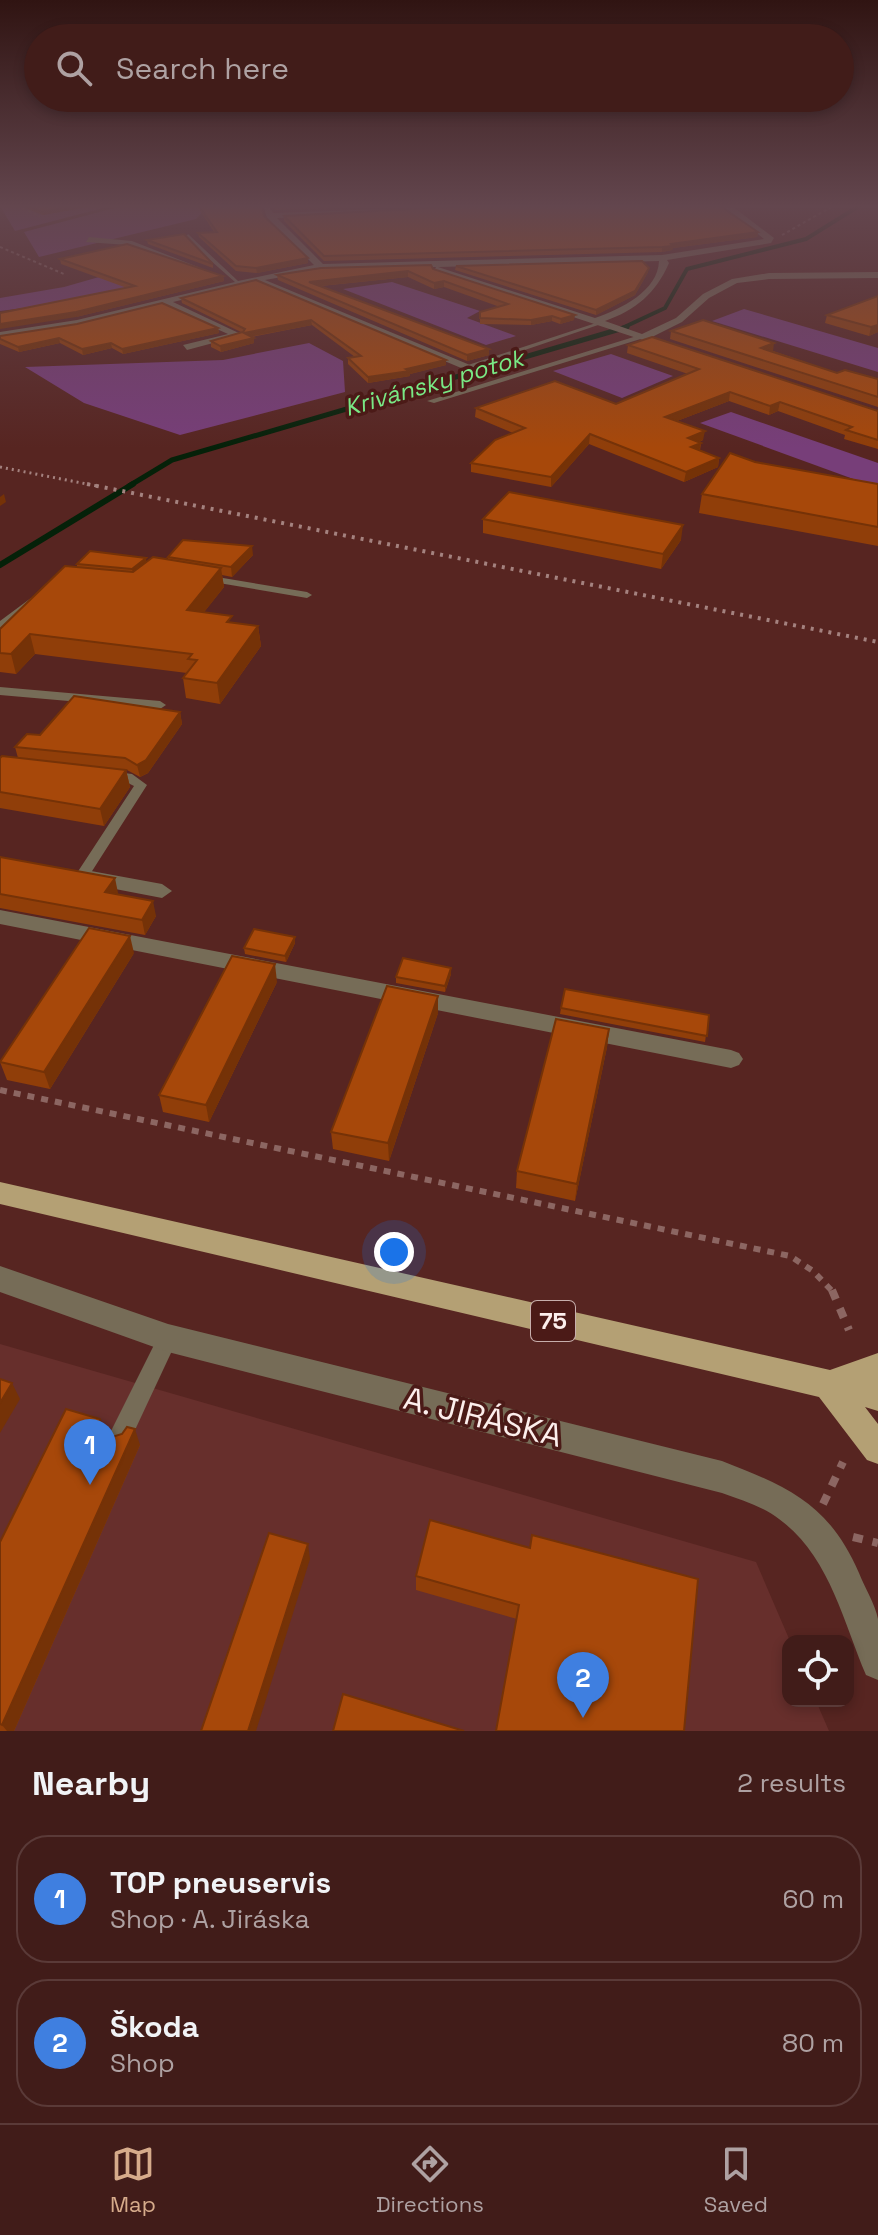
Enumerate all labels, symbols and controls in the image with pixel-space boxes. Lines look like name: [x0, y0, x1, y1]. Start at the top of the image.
search box: [24, 24, 854, 112]
icon: search: [52, 46, 96, 90]
text: Search here: [116, 49, 289, 88]
water label: Krivánsky potok: [341, 341, 530, 423]
your location: [374, 1232, 414, 1272]
road number: 75: [531, 1301, 575, 1341]
street label: A. JIRÁSKA: [400, 1378, 566, 1456]
pin: 1: [64, 1419, 116, 1485]
map controls: [782, 1635, 854, 1707]
button: locate: [782, 1635, 854, 1707]
pin: 2: [557, 1652, 609, 1718]
text: Nearby: [32, 1762, 150, 1805]
text: 2 results: [737, 1766, 846, 1800]
text: TOP pneuservis: [110, 1863, 331, 1902]
text: 1: [54, 1882, 66, 1916]
text: 60 m: [782, 1882, 844, 1916]
text: Shop · A. Jiráska: [110, 1902, 310, 1936]
text: Škoda: [110, 2007, 199, 2046]
text: 2: [52, 2026, 68, 2060]
text: 80 m: [782, 2026, 844, 2060]
text: Shop: [110, 2046, 175, 2080]
tab: Map: [110, 2142, 156, 2218]
tab: Directions: [376, 2142, 484, 2218]
tab: Saved: [704, 2142, 768, 2218]

